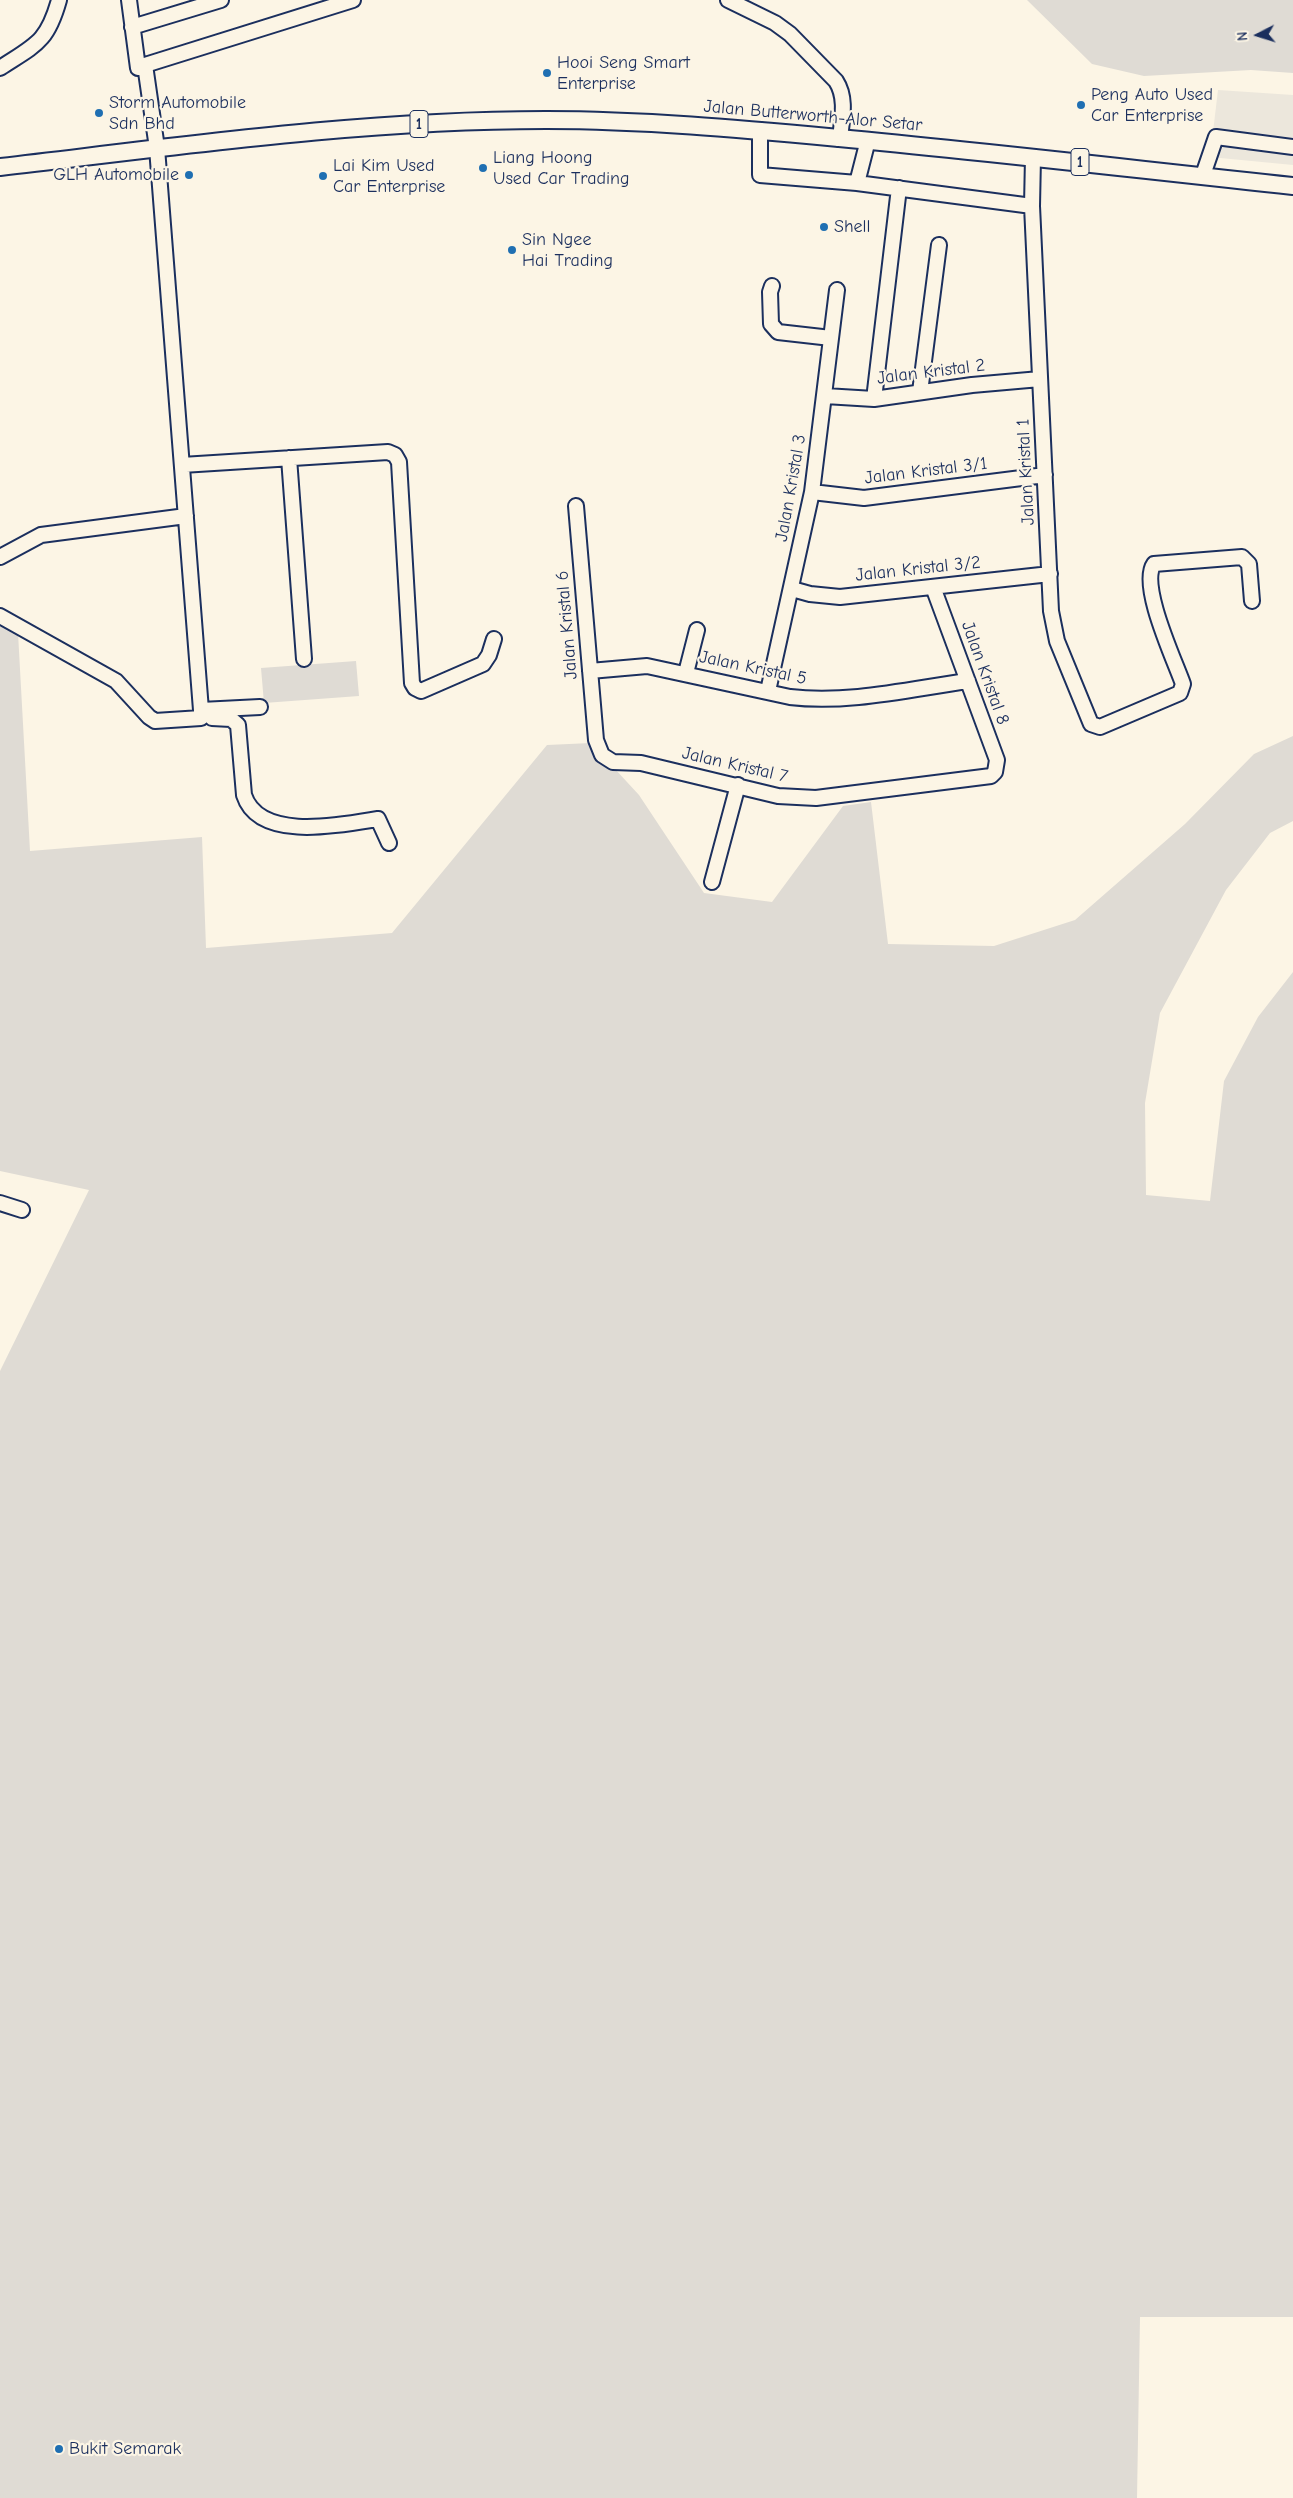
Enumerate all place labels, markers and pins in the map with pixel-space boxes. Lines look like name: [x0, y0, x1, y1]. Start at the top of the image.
place label: Hooi Seng Smart Enterprise: [557, 52, 690, 94]
marker: Hooi Seng Smart Enterprise: [541, 67, 553, 79]
place label: Peng Auto Used Car Enterprise: [1091, 84, 1213, 126]
place label: Storm Automobile Sdn Bhd: [109, 92, 246, 134]
marker: Peng Auto Used Car Enterprise: [1075, 99, 1087, 111]
marker: Storm Automobile Sdn Bhd: [93, 107, 105, 119]
place label: Liang Hoong Used Car Trading: [493, 147, 630, 190]
place label: Lai Kim Used Car Enterprise: [333, 155, 445, 198]
marker: Liang Hoong Used Car Trading: [477, 162, 489, 174]
place label: GLH Automobile: [53, 164, 179, 186]
marker: GLH Automobile: [183, 169, 195, 181]
marker: Lai Kim Used Car Enterprise: [317, 170, 329, 182]
place label: Shell: [834, 216, 870, 238]
marker: Shell: [818, 221, 830, 233]
place label: Sin Ngee Hai Trading: [522, 229, 613, 272]
marker: Sin Ngee Hai Trading: [506, 244, 518, 256]
place label: Bukit Semarak: [69, 2438, 181, 2460]
marker: Bukit Semarak: [53, 2443, 65, 2455]

